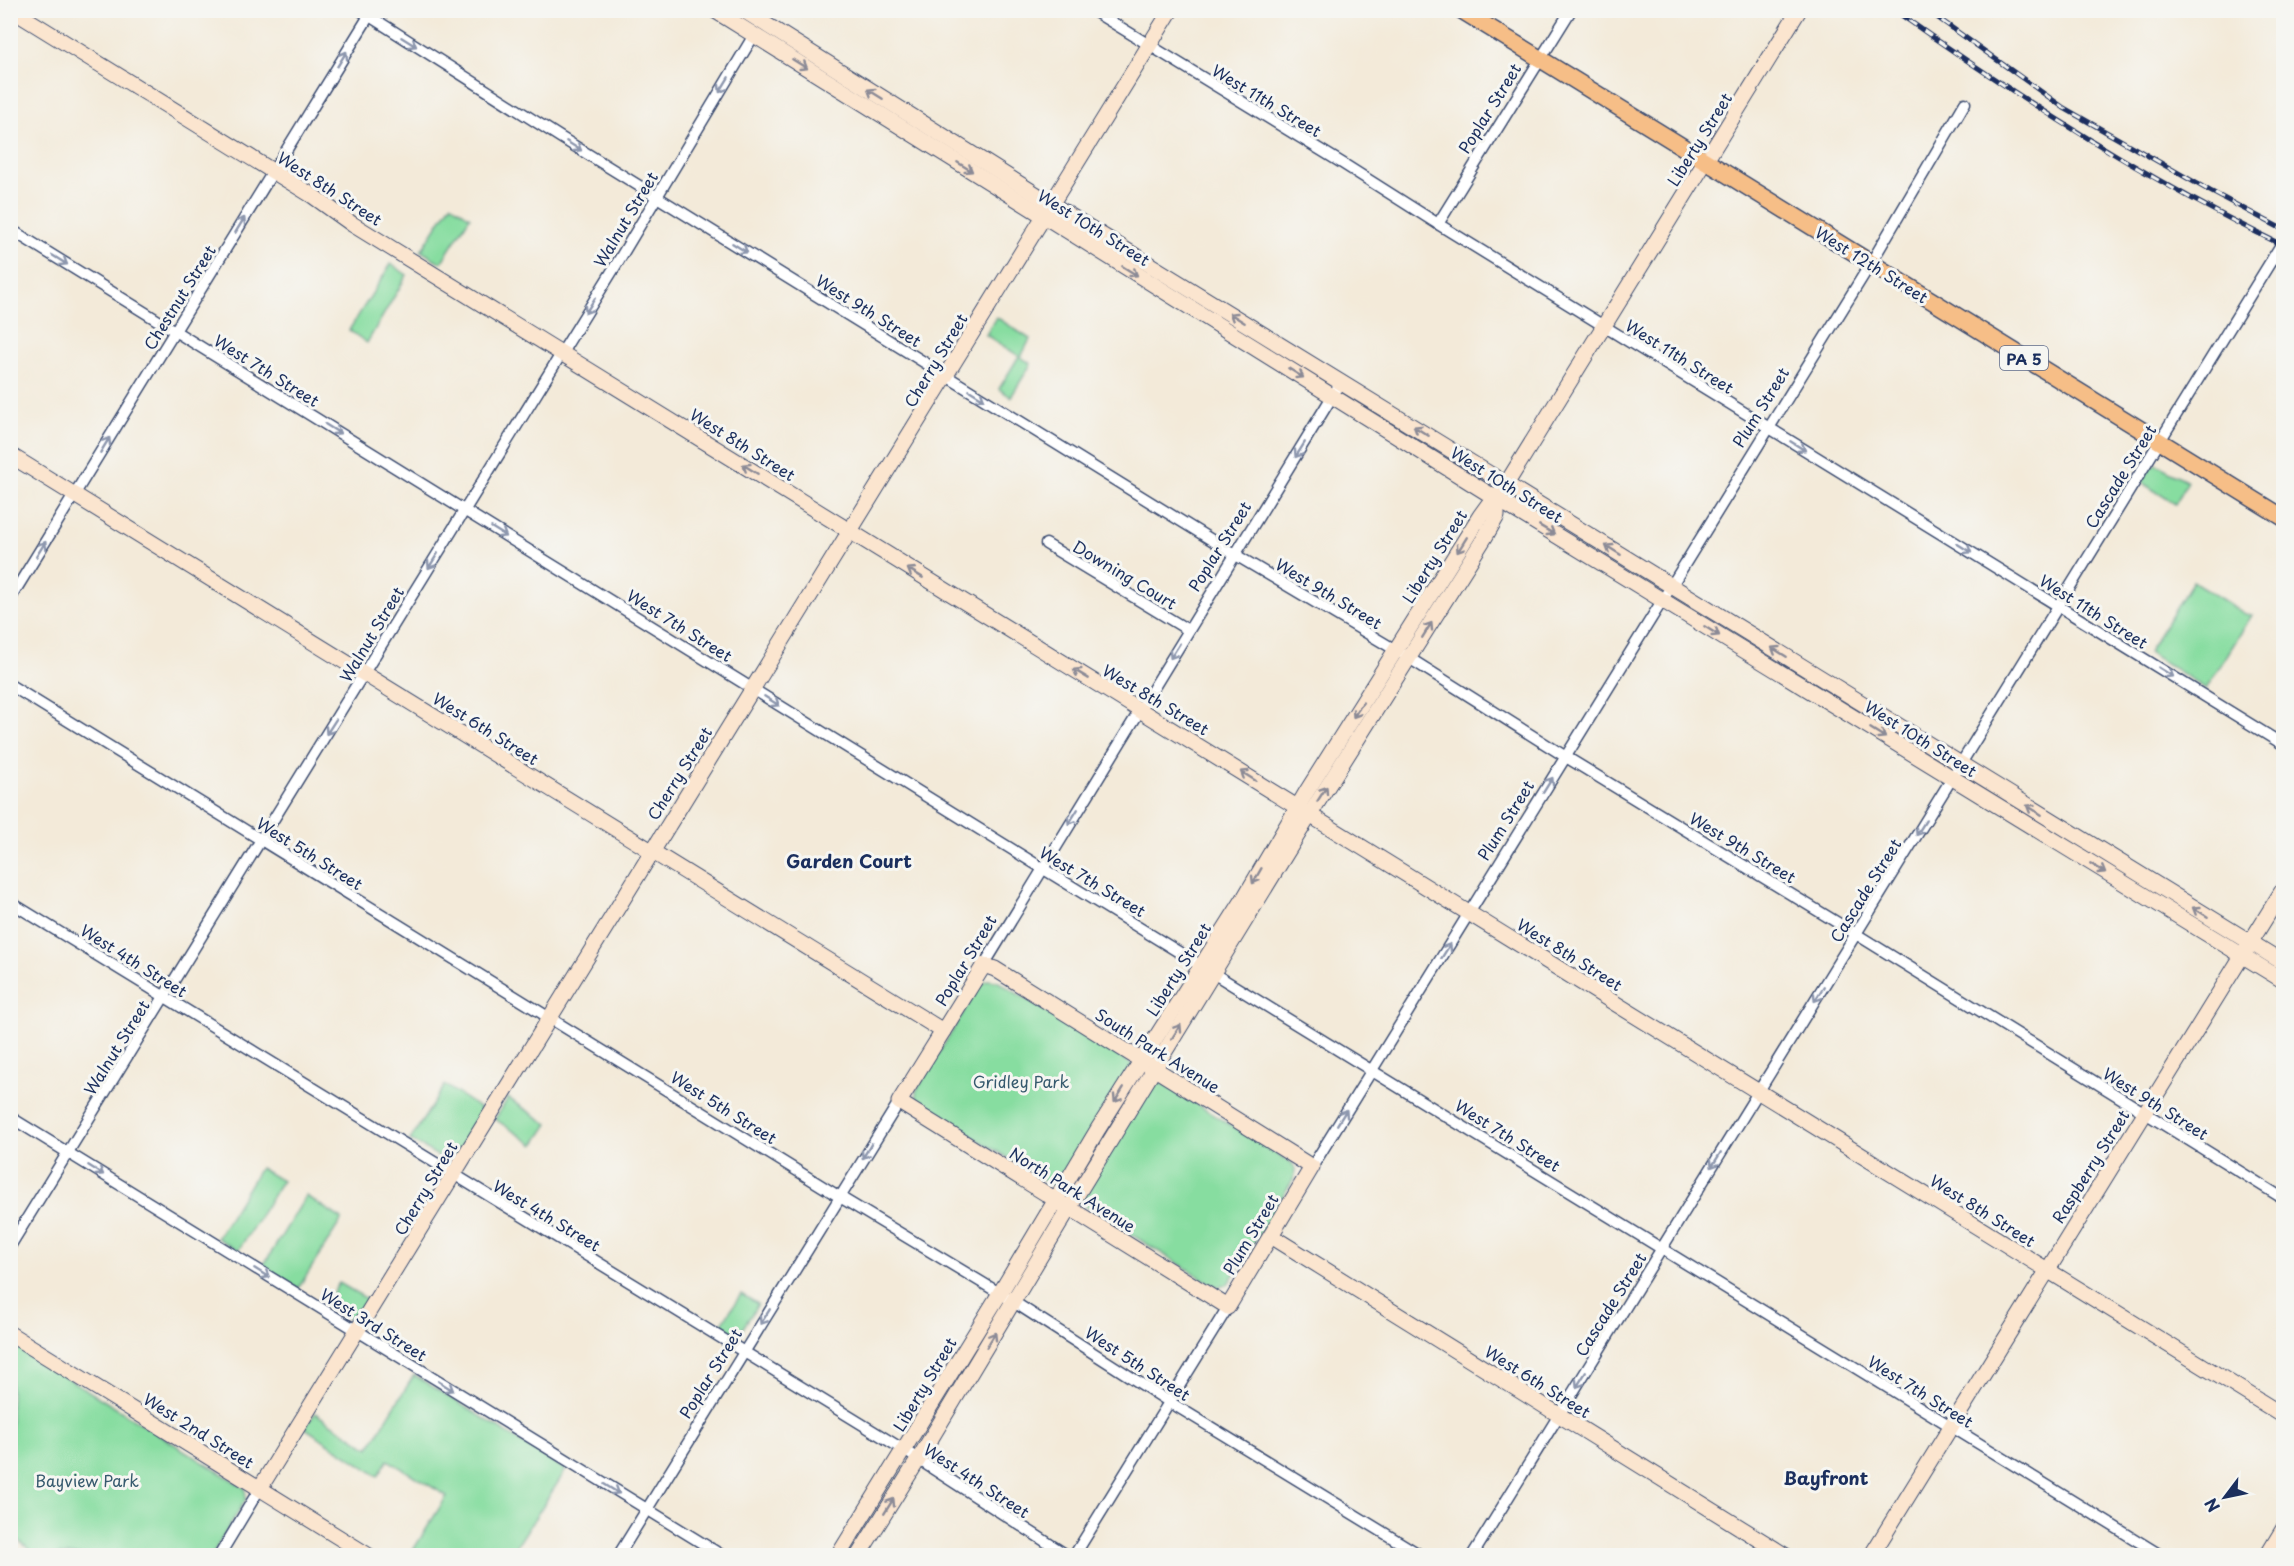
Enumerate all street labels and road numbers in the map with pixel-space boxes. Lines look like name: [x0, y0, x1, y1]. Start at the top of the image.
street label: West 11th Street: [1208, 58, 1327, 142]
street label: Poplar Street: [1452, 58, 1527, 158]
street label: Liberty Street: [1661, 87, 1738, 190]
street label: West 8th Street: [273, 145, 387, 231]
street label: Walnut Street: [587, 166, 663, 271]
street label: West 10th Street: [1033, 183, 1155, 271]
street label: West 12th Street: [1811, 220, 1934, 309]
street label: Chestnut Street: [137, 240, 221, 354]
street label: West 9th Street: [812, 268, 927, 352]
street label: Cherry Street: [897, 308, 973, 412]
street label: West 11th Street: [1621, 313, 1739, 399]
street label: West 7th Street: [210, 328, 325, 412]
road number: PA 5: [2000, 346, 2048, 370]
street label: Plum Street: [1726, 362, 1794, 452]
street label: West 8th Street: [686, 402, 801, 486]
street label: Cascade Street: [2078, 419, 2162, 533]
street label: West 10th Street: [1446, 440, 1568, 528]
street label: Poplar Street: [1182, 496, 1257, 596]
street label: Liberty Street: [1396, 504, 1473, 607]
street label: Downing Court: [1068, 533, 1182, 615]
street label: West 9th Street: [1271, 552, 1387, 635]
street label: West 11th Street: [2035, 568, 2153, 654]
street label: Walnut Street: [333, 581, 409, 686]
street label: West 7th Street: [623, 583, 738, 667]
street label: West 8th Street: [1098, 658, 1214, 741]
street label: West 6th Street: [428, 686, 544, 770]
street label: West 10th Street: [1860, 694, 1982, 782]
street label: Cherry Street: [641, 721, 718, 824]
street label: Plum Street: [1471, 775, 1539, 865]
street label: West 9th Street: [1685, 806, 1801, 889]
street label: West 5th Street: [252, 811, 368, 896]
street label: Cascade Street: [1823, 833, 1907, 947]
street label: West 7th Street: [1035, 840, 1151, 922]
street label: Poplar Street: [928, 910, 1002, 1010]
street label: West 8th Street: [1513, 912, 1628, 996]
street label: Liberty Street: [1140, 917, 1217, 1020]
street label: West 4th Street: [76, 918, 192, 1003]
street label: Walnut Street: [77, 994, 155, 1099]
street label: South Park Avenue: [1091, 1002, 1225, 1098]
street label: West 9th Street: [2099, 1061, 2214, 1145]
street label: West 5th Street: [666, 1065, 782, 1150]
street label: West 7th Street: [1451, 1093, 1566, 1177]
street label: Raspberry Street: [2045, 1104, 2135, 1227]
street label: Cherry Street: [387, 1136, 463, 1240]
street label: North Park Avenue: [1005, 1141, 1141, 1238]
street label: West 8th Street: [1926, 1168, 2041, 1252]
street label: West 4th Street: [489, 1173, 606, 1257]
street label: Plum Street: [1216, 1189, 1284, 1279]
street label: Cascade Street: [1568, 1247, 1652, 1361]
street label: West 3rd Street: [316, 1282, 432, 1367]
street label: West 5th Street: [1081, 1320, 1196, 1406]
street label: Poplar Street: [673, 1323, 748, 1423]
street label: Liberty Street: [886, 1332, 962, 1436]
street label: West 6th Street: [1480, 1339, 1596, 1423]
street label: West 7th Street: [1864, 1349, 1979, 1433]
street label: West 2nd Street: [139, 1386, 259, 1474]
street label: West 4th Street: [919, 1437, 1035, 1524]

